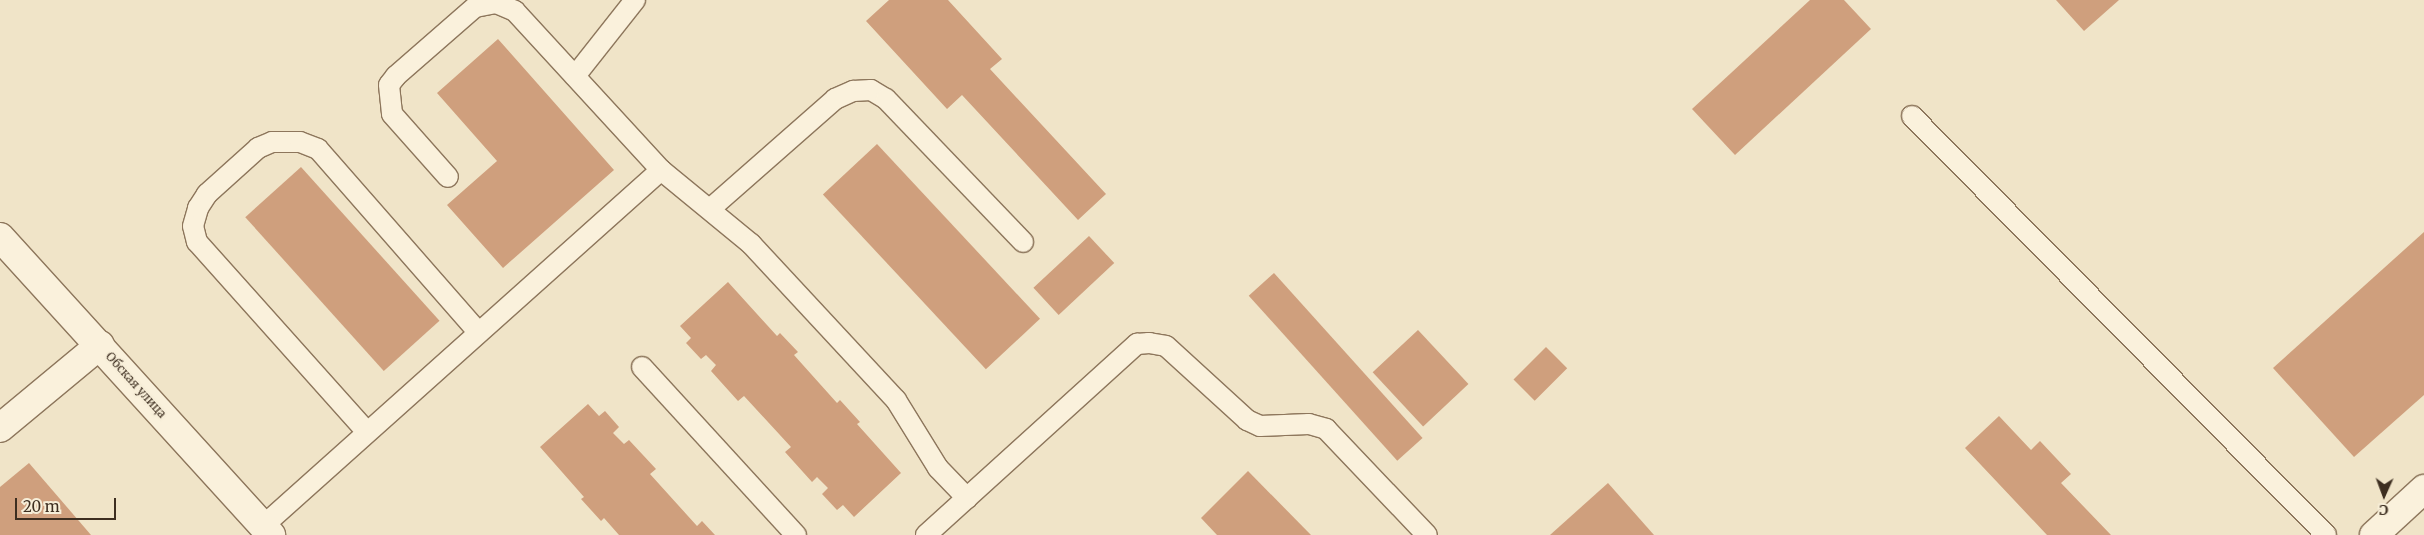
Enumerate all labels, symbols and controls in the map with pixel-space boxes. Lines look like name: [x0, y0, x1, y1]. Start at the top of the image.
street label: Обская улица: [103, 349, 169, 421]
north arrow: [2359, 470, 2409, 520]
scale bar: [18, 488, 119, 520]
text: 20 m: [23, 497, 60, 516]
text: С: [2379, 501, 2388, 519]

